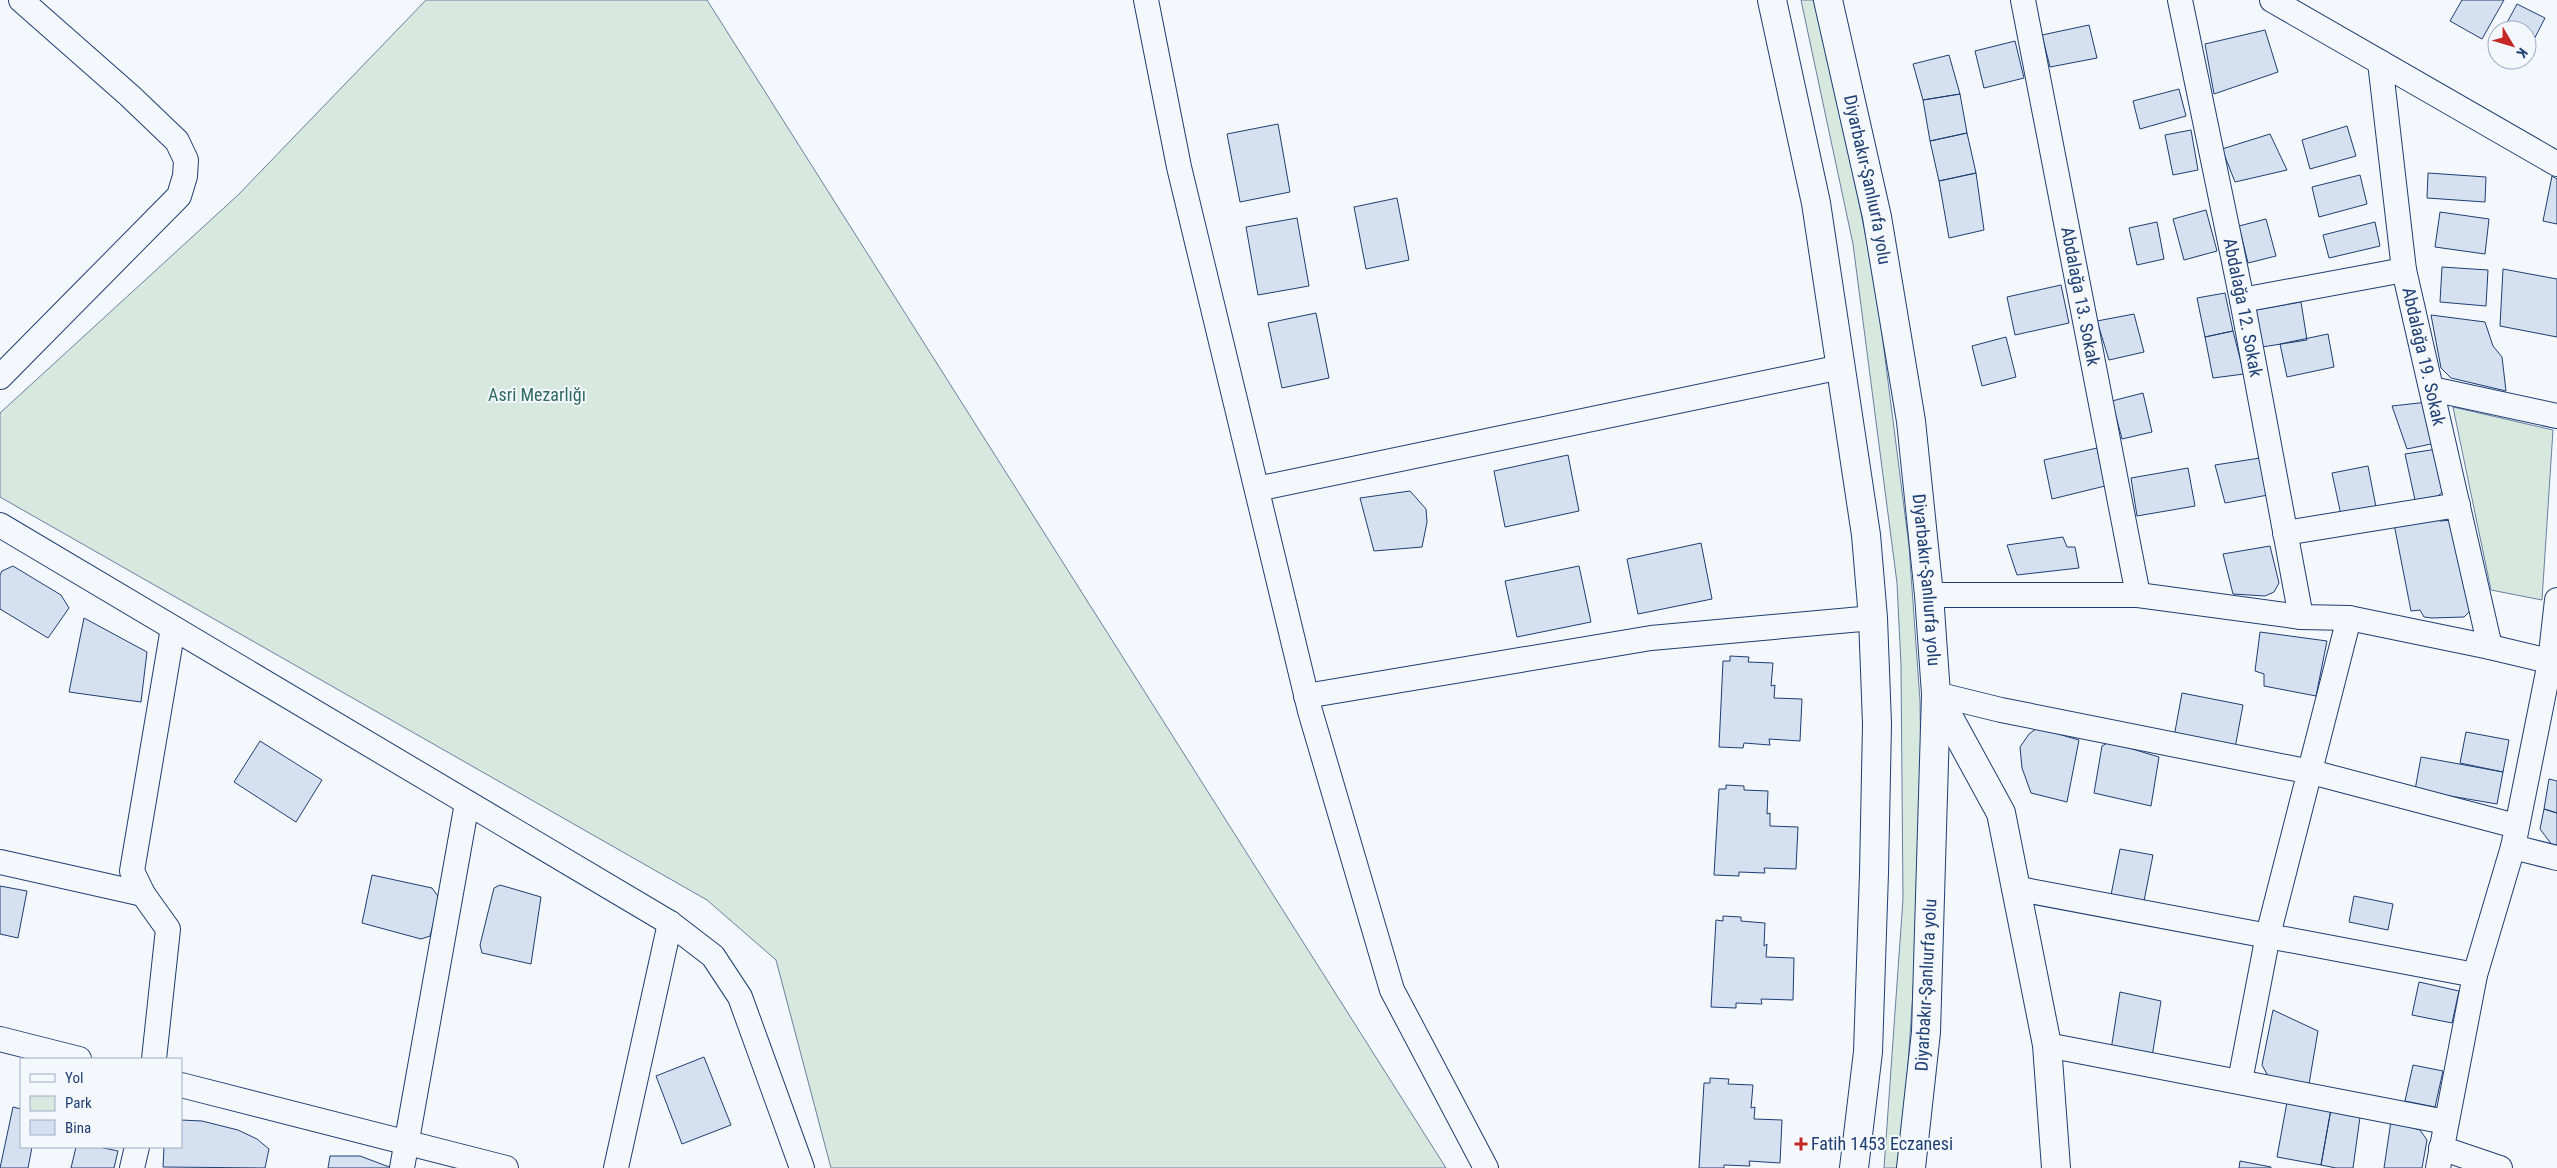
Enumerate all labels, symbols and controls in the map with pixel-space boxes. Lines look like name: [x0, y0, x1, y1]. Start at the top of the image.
north arrow: [2487, 20, 2537, 70]
text: K: [2513, 45, 2531, 61]
street label: Diyarbakır-Şanlıurfa yolu: [1840, 93, 1896, 266]
street label: Abdalağa 13. Sokak: [2057, 225, 2105, 368]
street label: Abdalağa 12. Sokak: [2219, 236, 2267, 379]
street label: Abdalağa 19. Sokak: [2398, 285, 2450, 427]
park label: Asri Mezarlığı: [488, 384, 586, 405]
street label: Diyarbakır-Şanlıurfa yolu: [1909, 493, 1945, 667]
street label: Diyarbakır-Şanlıurfa yolu: [1910, 898, 1941, 1072]
legend: [20, 1058, 182, 1148]
text: Yol: [65, 1069, 83, 1087]
text: Park: [65, 1094, 92, 1112]
text: Bina: [65, 1119, 91, 1137]
place label: Fatih 1453 Eczanesi: [1811, 1133, 1953, 1154]
marker: Fatih 1453 Eczanesi: [1795, 1138, 1807, 1150]

